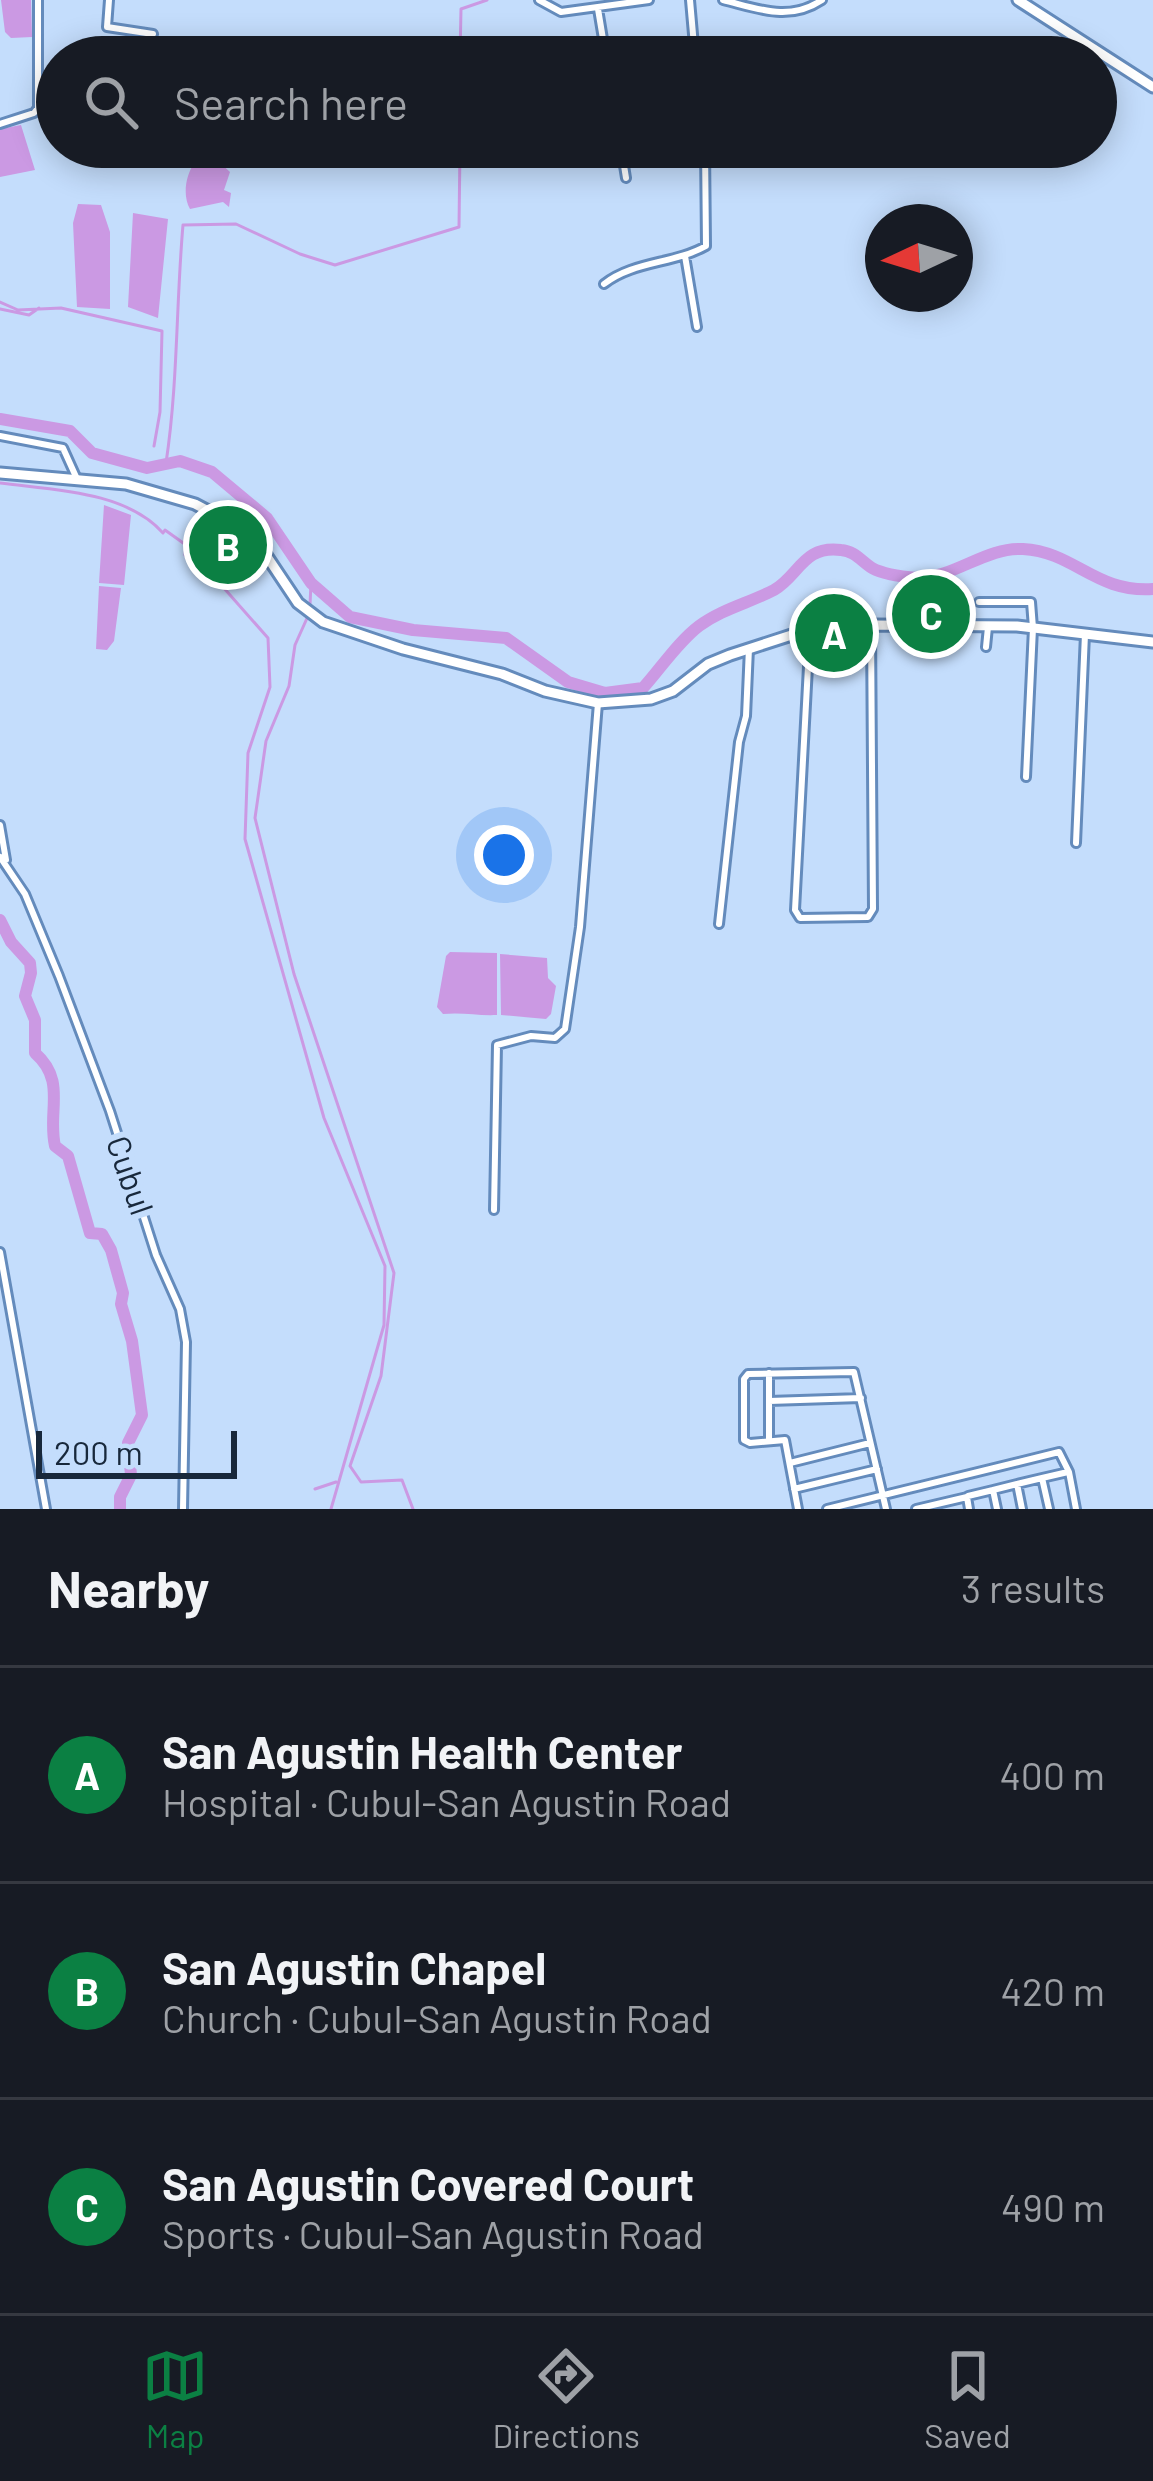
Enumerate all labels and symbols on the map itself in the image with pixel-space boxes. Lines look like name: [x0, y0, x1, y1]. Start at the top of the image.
north arrow: [865, 204, 973, 312]
pin: B: [189, 500, 267, 590]
pin: C: [892, 569, 970, 659]
pin: A: [795, 588, 873, 678]
your location: [474, 825, 534, 885]
street label: Cubul: [99, 1130, 163, 1220]
scale bar: [36, 1425, 237, 1478]

